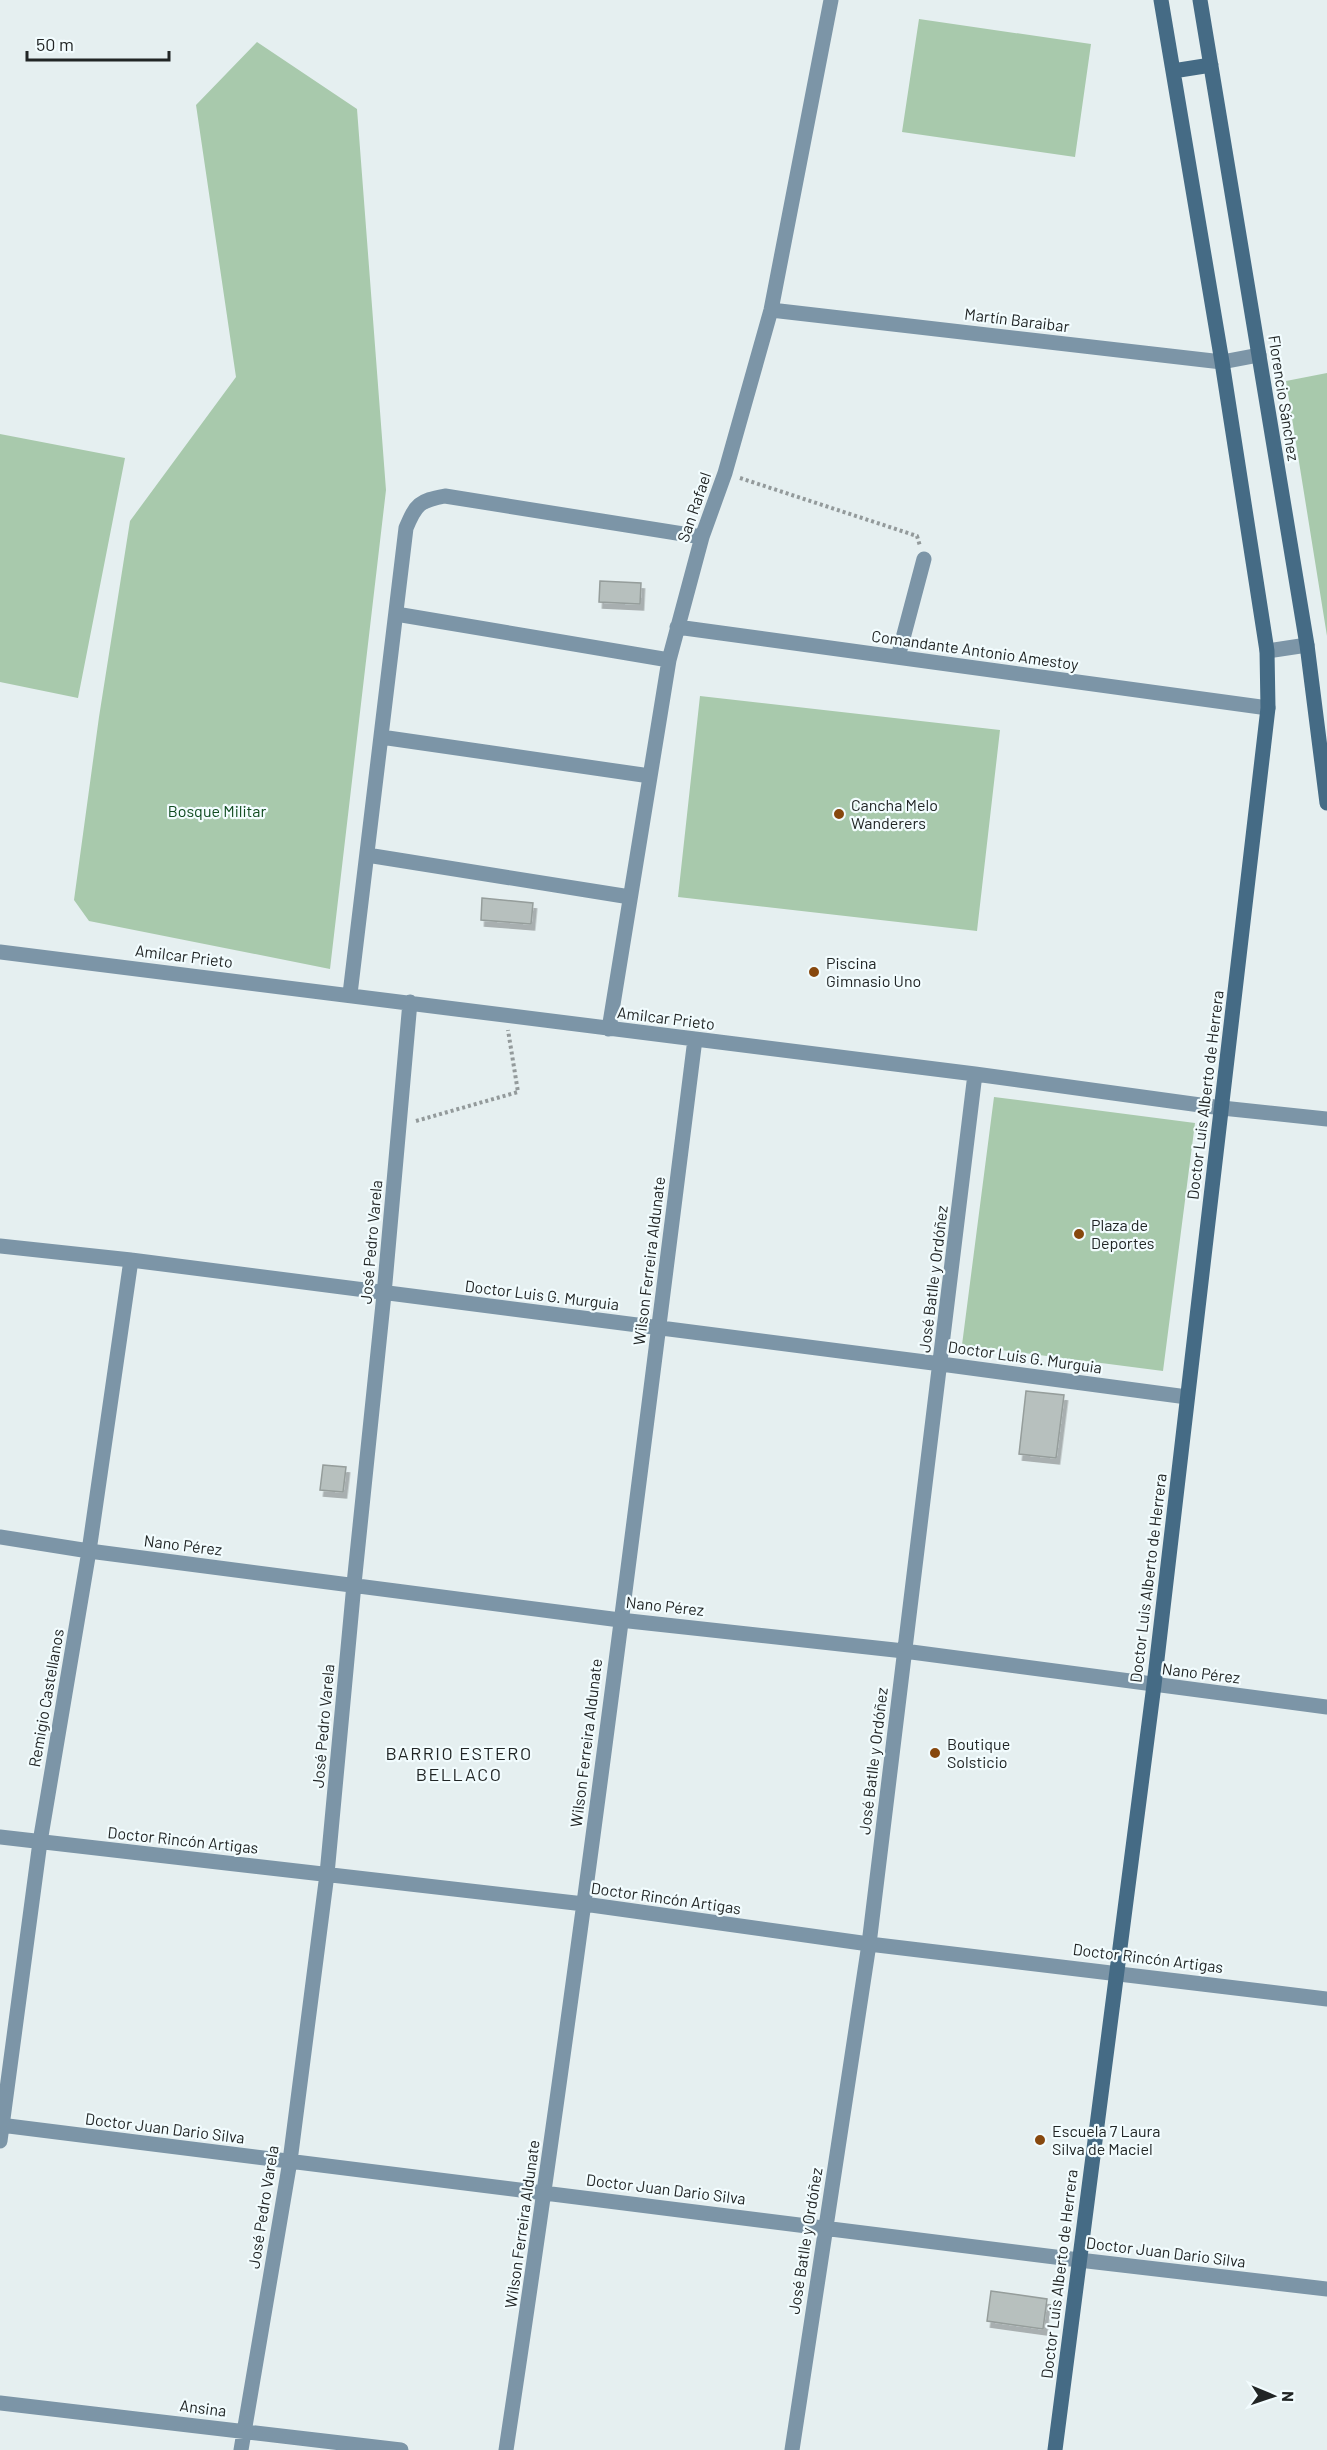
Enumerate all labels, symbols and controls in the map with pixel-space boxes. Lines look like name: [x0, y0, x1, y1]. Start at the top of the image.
scale bar: [27, 24, 170, 62]
text: 50 m: [36, 33, 74, 55]
street label: Martín Baraibar: [963, 304, 1071, 335]
street label: Florencio Sánchez: [1265, 334, 1304, 462]
street label: San Rafael: [673, 469, 714, 544]
street label: Comandante Antonio Amestoy: [870, 626, 1080, 674]
place label: Cancha Melo Wanderers: [851, 795, 938, 832]
park label: Bosque Militar: [168, 801, 267, 820]
marker: Cancha Melo Wanderers: [832, 807, 846, 821]
street label: Amilcar Prieto: [134, 940, 234, 971]
place label: Piscina Gimnasio Uno: [826, 953, 921, 990]
marker: Piscina Gimnasio Uno: [807, 965, 821, 979]
street label: Doctor Luis Alberto de Herrera: [1182, 989, 1227, 1201]
street label: Amilcar Prieto: [616, 1002, 716, 1033]
street label: Wilson Ferreira Aldunate: [629, 1175, 668, 1346]
street label: José Pedro Varela: [356, 1179, 385, 1305]
street label: José Batlle y Ordóñez: [914, 1204, 951, 1354]
place label: Plaza de Deportes: [1091, 1215, 1155, 1252]
marker: Plaza de Deportes: [1072, 1227, 1086, 1241]
street label: Doctor Luis G. Murguia: [464, 1276, 620, 1313]
street label: Doctor Luis G. Murguia: [947, 1336, 1103, 1377]
street label: Doctor Luis Alberto de Herrera: [1125, 1472, 1170, 1684]
street label: Nano Pérez: [143, 1530, 223, 1559]
street label: Nano Pérez: [625, 1592, 705, 1619]
street label: Remigio Castellanos: [24, 1627, 67, 1769]
street label: Wilson Ferreira Aldunate: [566, 1657, 605, 1828]
street label: Nano Pérez: [1161, 1658, 1241, 1687]
street label: José Pedro Varela: [308, 1663, 337, 1789]
street label: José Batlle y Ordóñez: [854, 1686, 891, 1836]
place label: Boutique Solsticio: [947, 1734, 1010, 1771]
district label: BARRIO ESTERO BELLACO: [385, 1742, 533, 1785]
marker: Boutique Solsticio: [928, 1746, 942, 1760]
street label: Doctor Rincón Artigas: [107, 1822, 259, 1857]
street label: Doctor Rincón Artigas: [590, 1878, 742, 1917]
street label: Doctor Rincón Artigas: [1072, 1939, 1224, 1976]
street label: Doctor Juan Dario Silva: [84, 2108, 246, 2147]
place label: Escuela 7 Laura Silva de Maciel: [1052, 2121, 1160, 2158]
marker: Escuela 7 Laura Silva de Maciel: [1033, 2133, 1047, 2147]
street label: Wilson Ferreira Aldunate: [500, 2138, 543, 2309]
street label: José Pedro Varela: [243, 2144, 282, 2270]
street label: José Batlle y Ordóñez: [784, 2166, 825, 2316]
street label: Doctor Luis Alberto de Herrera: [1036, 2168, 1081, 2380]
street label: Doctor Juan Dario Silva: [585, 2169, 747, 2208]
street label: Doctor Juan Dario Silva: [1085, 2232, 1247, 2271]
north arrow: [1243, 2366, 1303, 2426]
text: N: [1279, 2391, 1298, 2402]
street label: Ansina: [179, 2395, 228, 2420]

